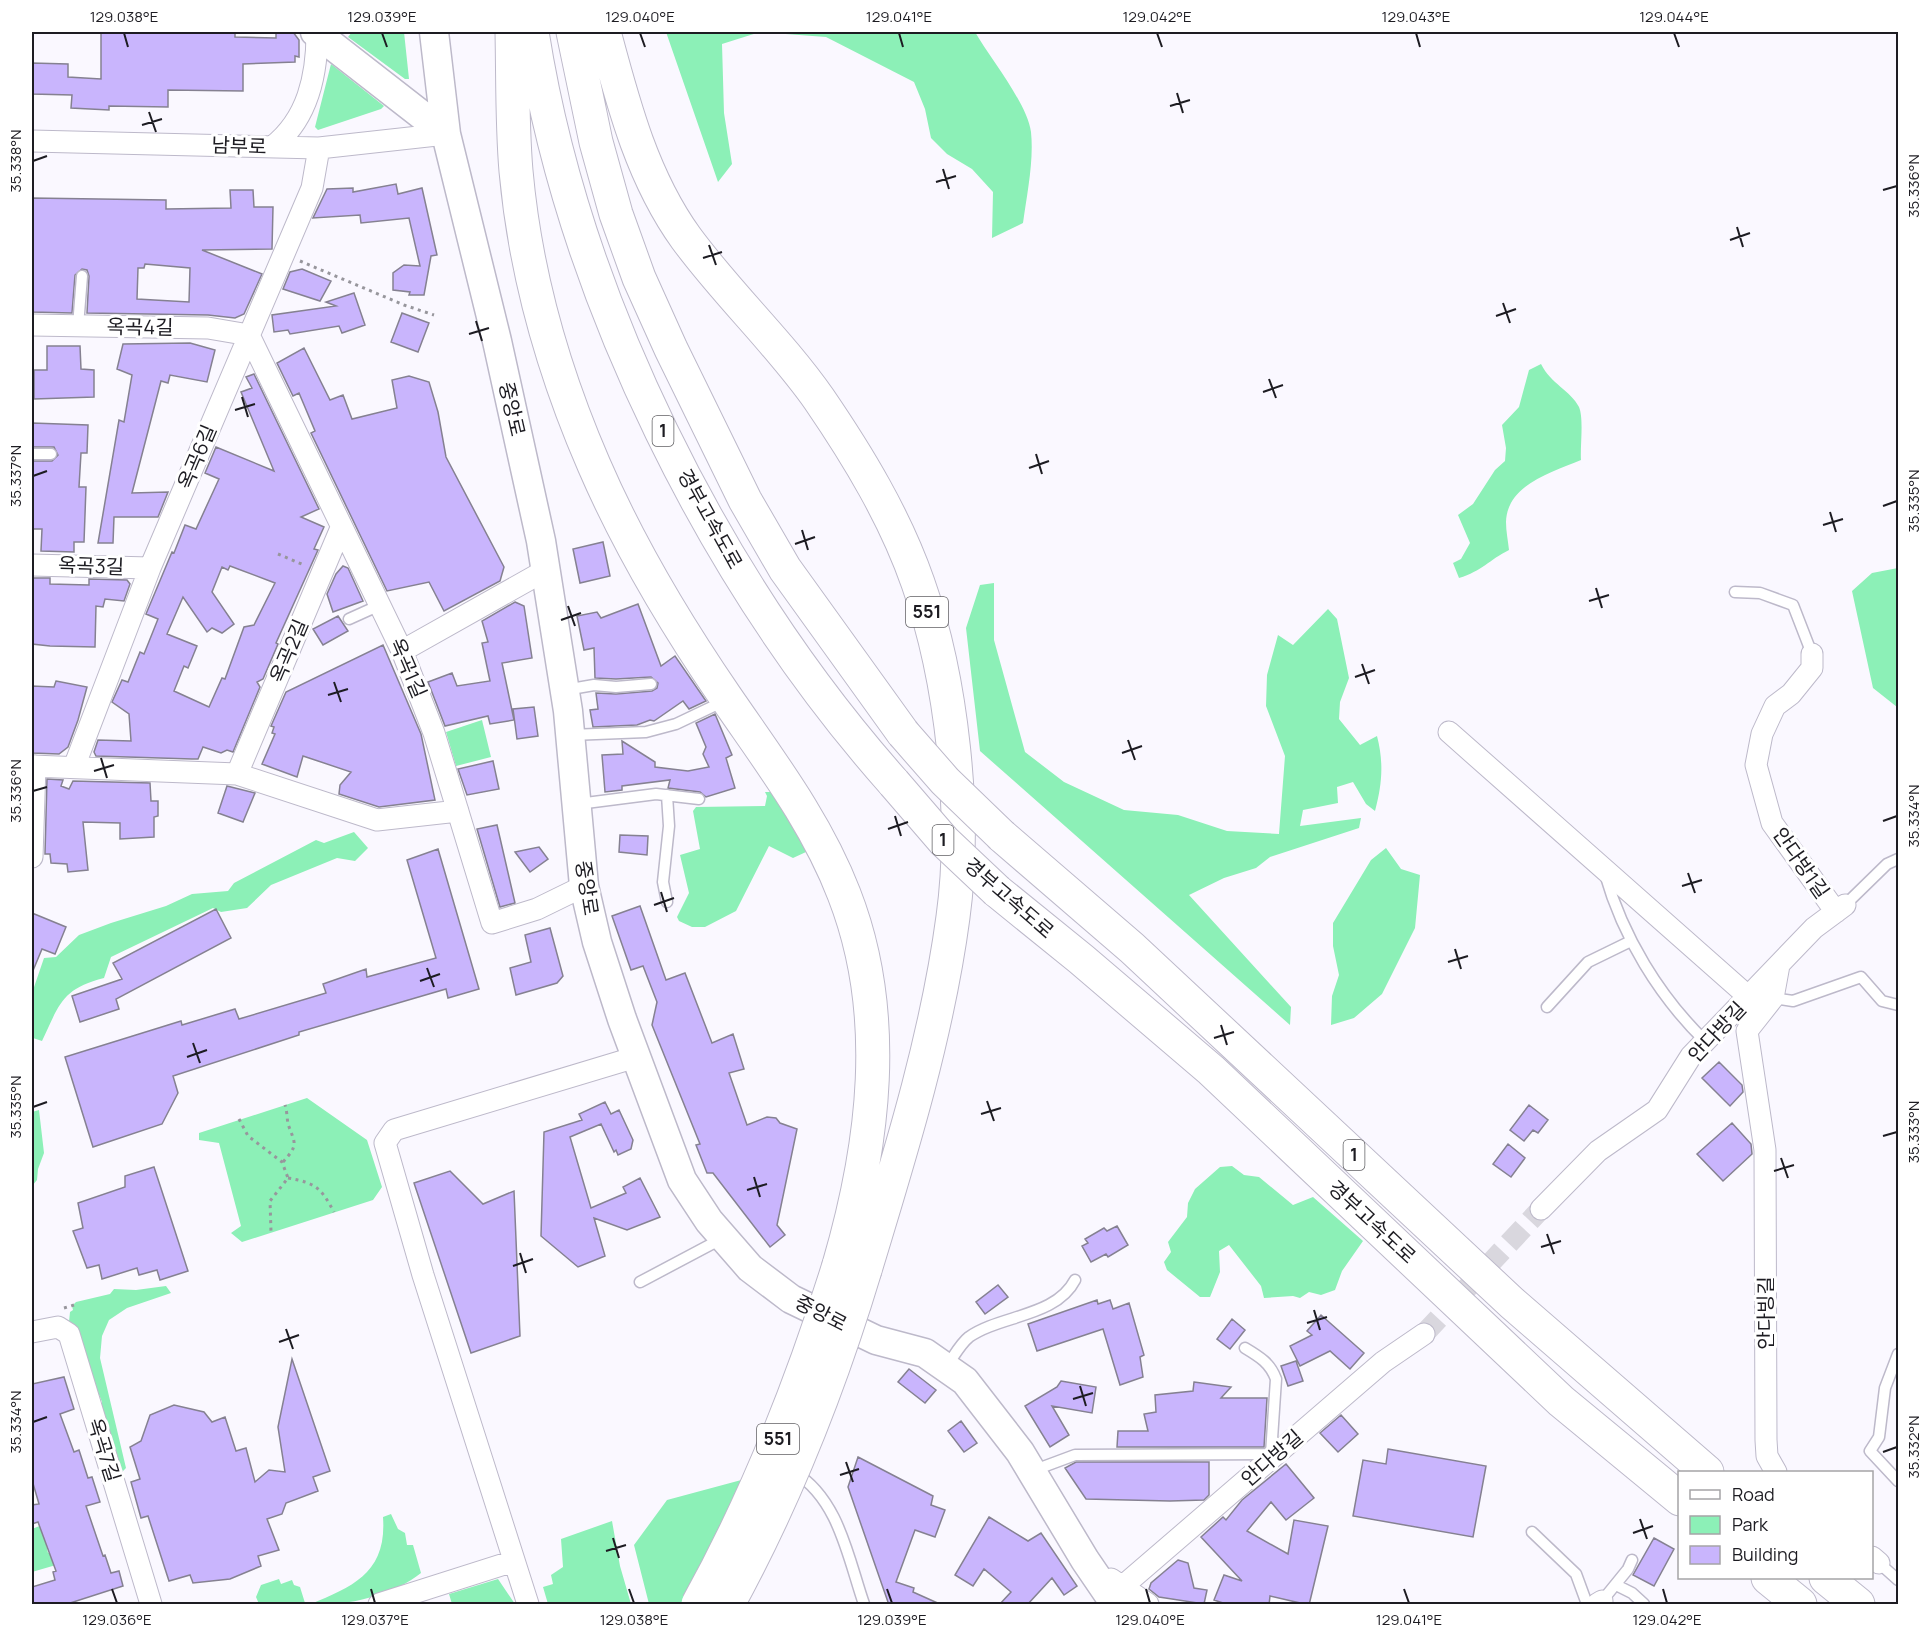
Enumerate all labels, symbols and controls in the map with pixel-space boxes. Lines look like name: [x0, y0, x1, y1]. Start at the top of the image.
text: 129.038°E: [90, 6, 158, 27]
text: 129.039°E: [347, 6, 417, 27]
text: 129.040°E: [605, 6, 675, 27]
text: 129.041°E: [866, 6, 932, 27]
text: 129.042°E: [1122, 6, 1192, 27]
text: 129.043°E: [1382, 6, 1450, 27]
text: 129.044°E: [1639, 6, 1709, 27]
text: 35.338°N: [5, 129, 26, 193]
street label: 남부로: [211, 131, 267, 160]
text: 35.336°N: [1903, 154, 1924, 218]
street label: 옥곡4길: [106, 312, 174, 341]
street label: 중앙로: [493, 379, 532, 439]
road number: 1: [652, 416, 674, 446]
street label: 옥곡6길: [171, 420, 222, 493]
text: 35.337°N: [5, 445, 26, 507]
street label: 경부고속도로: [672, 464, 749, 574]
text: 35.335°N: [1903, 469, 1924, 533]
street label: 옥곡3길: [57, 551, 125, 580]
road number: 551: [906, 597, 948, 627]
street label: 옥곡2길: [263, 615, 314, 687]
street label: 옥곡1길: [384, 634, 433, 702]
text: 35.336°N: [5, 759, 26, 823]
text: 35.334°N: [1903, 784, 1924, 848]
street label: 안다방1길: [1767, 822, 1836, 904]
road number: 1: [932, 825, 954, 855]
street label: 경부고속도로: [959, 851, 1060, 944]
street label: 중앙로: [570, 859, 605, 917]
street label: 안다방길: [1682, 996, 1752, 1068]
text: 35.335°N: [5, 1075, 26, 1139]
text: 35.333°N: [1903, 1101, 1924, 1163]
road number: 1: [1344, 1140, 1364, 1170]
street label: 경부고속도로: [1323, 1174, 1422, 1269]
street label: 안다빙길: [1752, 1276, 1779, 1350]
street label: 중앙로: [791, 1288, 852, 1337]
text: 35.334°N: [5, 1390, 26, 1454]
street label: 옥곡7길: [82, 1415, 127, 1485]
text: 35.332°N: [1903, 1416, 1924, 1478]
street label: 안다방길: [1235, 1423, 1308, 1492]
road number: 551: [757, 1424, 799, 1454]
legend: [1678, 1471, 1873, 1579]
text: Road: [1732, 1482, 1775, 1506]
text: Park: [1732, 1512, 1769, 1536]
text: Building: [1732, 1542, 1798, 1566]
text: 129.036°E: [82, 1609, 152, 1630]
text: 129.037°E: [341, 1609, 409, 1630]
text: 129.038°E: [600, 1609, 668, 1630]
text: 129.039°E: [857, 1609, 927, 1630]
text: 129.040°E: [1115, 1609, 1185, 1630]
text: 129.041°E: [1376, 1609, 1442, 1630]
text: 129.042°E: [1632, 1609, 1702, 1630]

